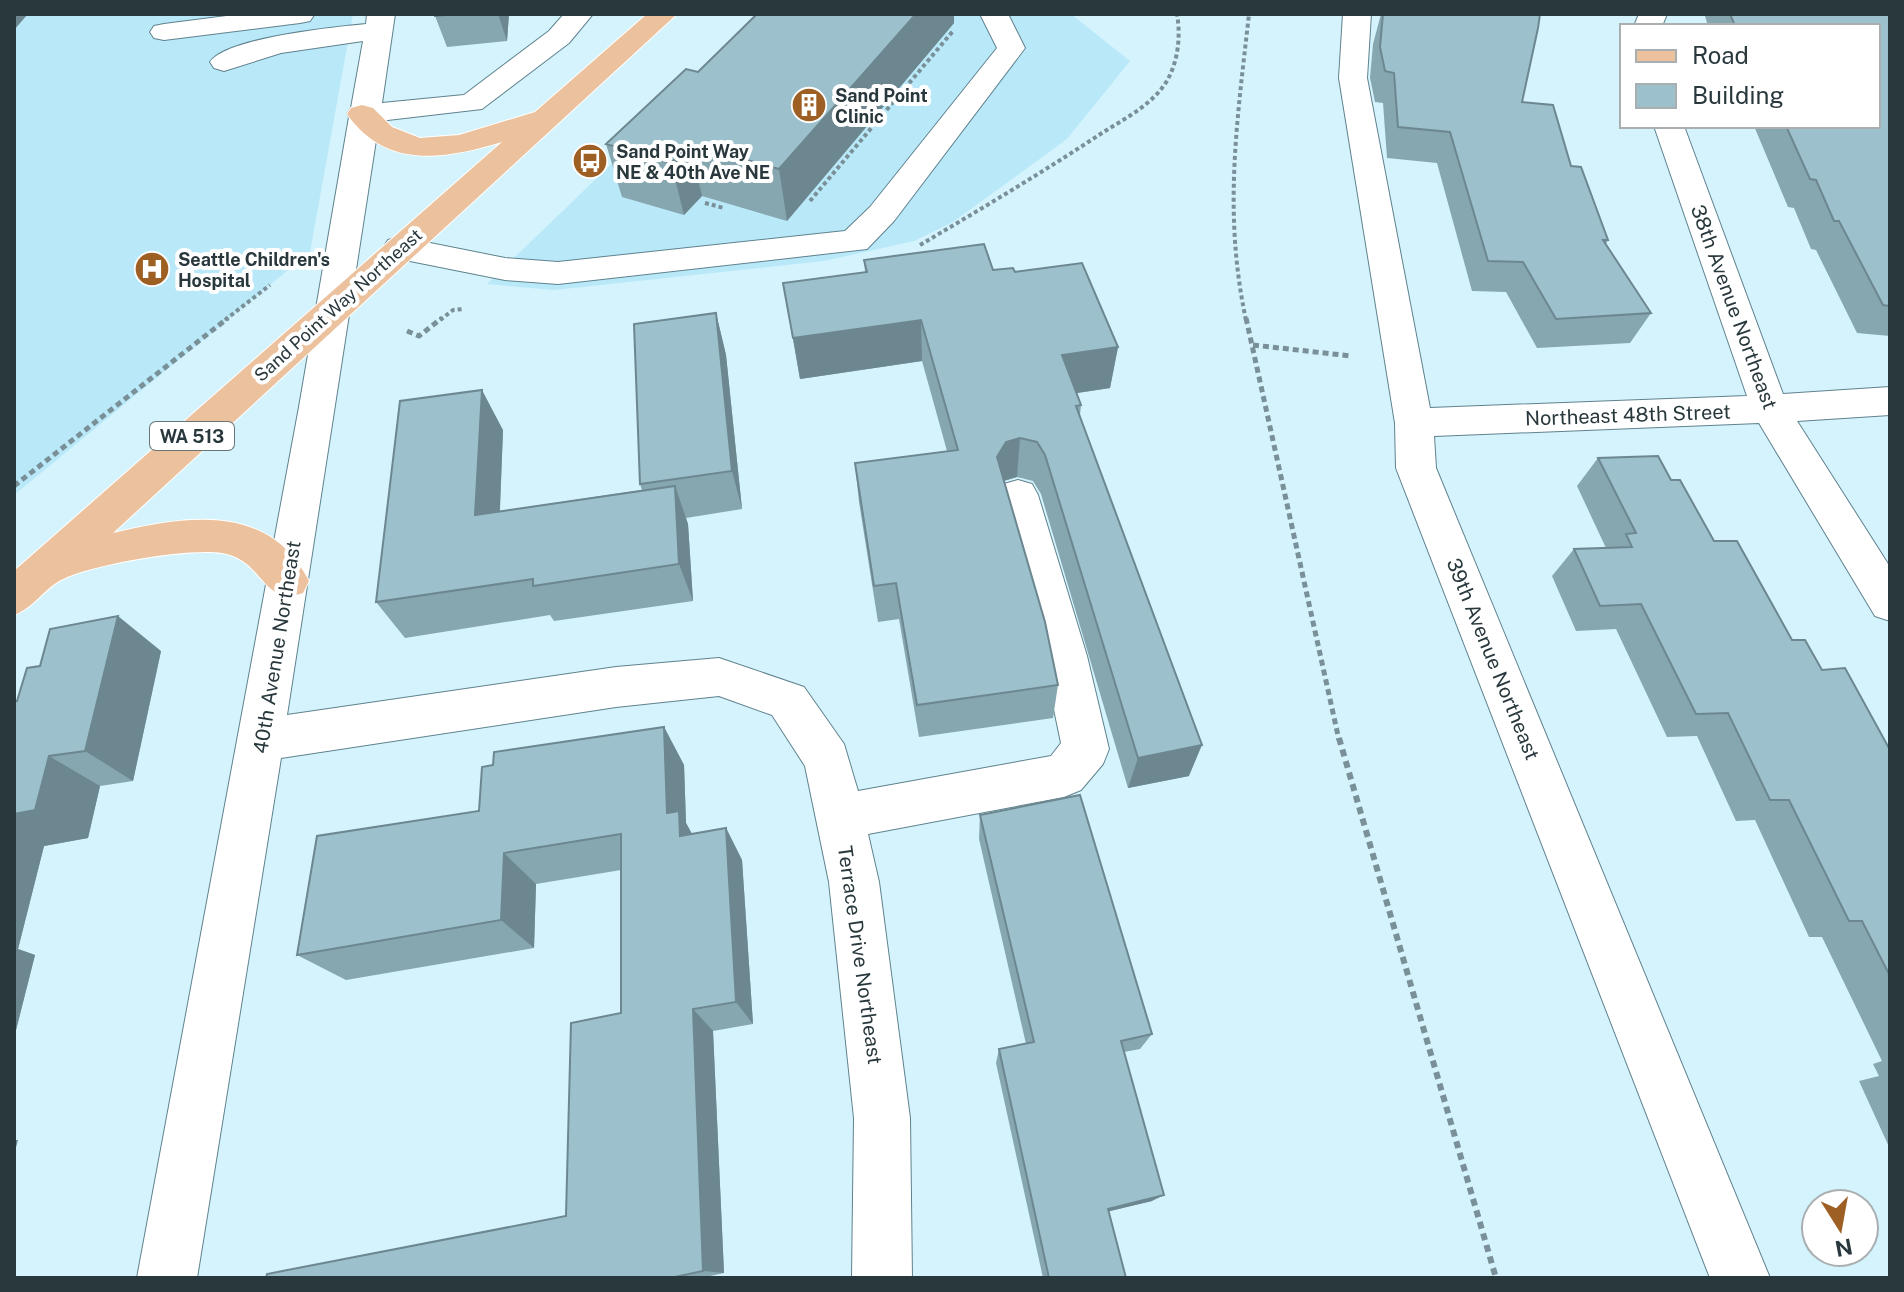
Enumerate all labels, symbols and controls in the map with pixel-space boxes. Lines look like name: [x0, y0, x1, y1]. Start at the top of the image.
legend: [1620, 24, 1880, 128]
text: Road: [1692, 41, 1749, 69]
text: Building: [1692, 81, 1784, 109]
place label: Sand Point Clinic: [835, 85, 928, 127]
building icon: Sand Point Clinic: [790, 86, 828, 124]
place label: Sand Point Way NE & 40th Ave NE: [616, 141, 770, 183]
bus stop icon: Sand Point Way NE & 40th Ave NE: [571, 142, 609, 180]
street label: 38th Avenue Northeast: [1686, 201, 1782, 413]
street label: Sand Point Way Northeast: [250, 224, 426, 386]
place label: Seattle Children's Hospital: [178, 249, 330, 291]
hospital icon: Seattle Children's Hospital: [133, 250, 171, 288]
street label: Northeast 48th Street: [1525, 399, 1731, 431]
road number: WA 513: [150, 422, 234, 450]
street label: 40th Avenue Northeast: [248, 539, 306, 755]
street label: 39th Avenue Northeast: [1442, 555, 1544, 763]
street label: Terrace Drive Northeast: [833, 844, 887, 1066]
north arrow: [1800, 1188, 1880, 1268]
text: N: [1833, 1233, 1855, 1262]

